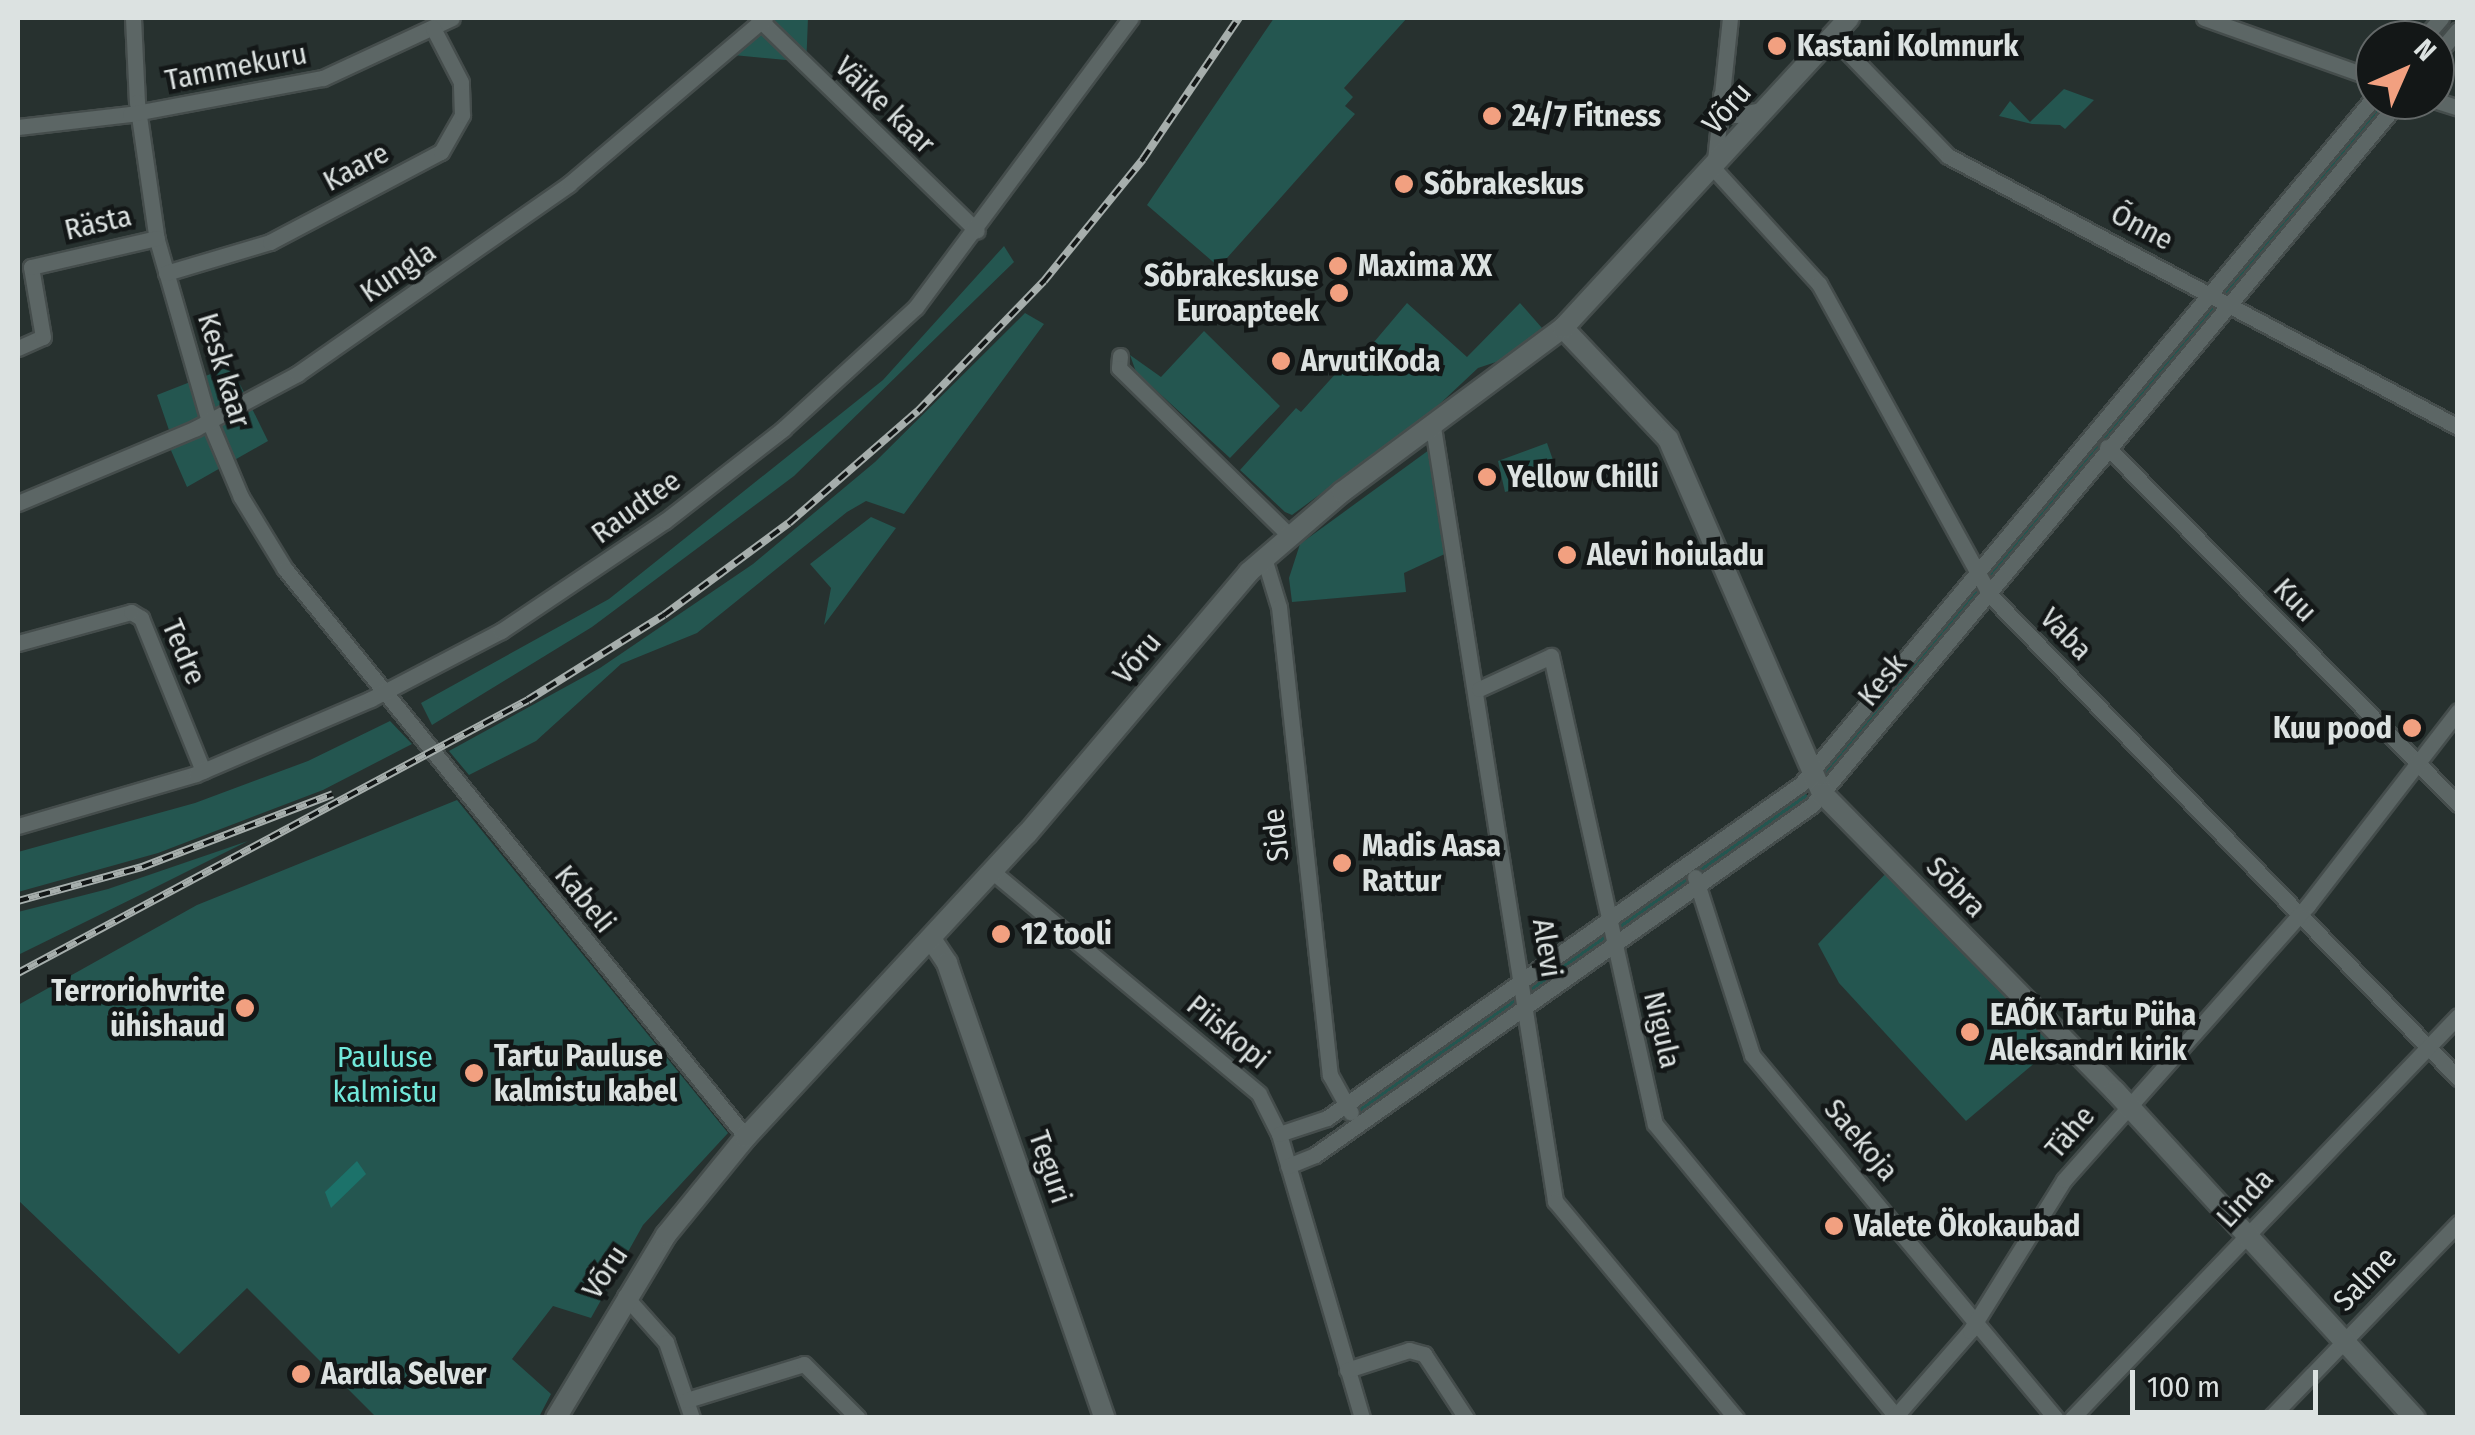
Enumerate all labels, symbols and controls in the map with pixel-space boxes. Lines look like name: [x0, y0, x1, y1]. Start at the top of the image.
north arrow: [2355, 20, 2455, 120]
place label: Kastani Kolmnurk: [1797, 28, 2018, 64]
text: N: [2408, 32, 2443, 67]
marker: Kastani Kolmnurk: [1766, 35, 1788, 57]
street label: Tammekuru: [162, 36, 310, 98]
street label: Väike kaar: [827, 49, 943, 161]
street label: Võru: [1695, 75, 1759, 141]
place label: 24/7 Fitness: [1512, 98, 1661, 134]
marker: 24/7 Fitness: [1481, 105, 1503, 127]
street label: Kaare: [317, 135, 395, 199]
place label: Sõbrakeskus: [1424, 166, 1584, 202]
marker: Sõbrakeskus: [1393, 173, 1415, 195]
street label: Õnne: [2105, 196, 2179, 258]
street label: Rästa: [61, 198, 135, 248]
street label: Kungla: [353, 234, 443, 310]
place label: Maxima XX: [1358, 248, 1492, 284]
marker: Maxima XX: [1327, 255, 1349, 277]
place label: Sõbrakeskuse Euroapteek: [1144, 258, 1319, 328]
marker: Sõbrakeskuse Euroapteek: [1328, 282, 1350, 304]
street label: Kesk kaar: [190, 309, 258, 431]
place label: ArvutiKoda: [1301, 343, 1440, 379]
marker: ArvutiKoda: [1270, 350, 1292, 372]
place label: Yellow Chilli: [1507, 459, 1659, 495]
street label: Raudtee: [584, 463, 688, 551]
marker: Yellow Chilli: [1476, 466, 1498, 488]
place label: Alevi hoiuladu: [1587, 537, 1764, 573]
marker: Alevi hoiuladu: [1556, 544, 1578, 566]
street label: Kuu: [2266, 571, 2324, 629]
street label: Vaba: [2033, 600, 2099, 668]
street label: Tedre: [154, 614, 214, 690]
street label: Võru: [1105, 625, 1169, 691]
street label: Kesk: [1850, 647, 1914, 713]
place label: Kuu pood: [2273, 710, 2392, 746]
marker: Kuu pood: [2401, 717, 2423, 739]
street label: Side: [1255, 807, 1297, 863]
place label: Madis Aasa Rattur: [1362, 828, 1501, 898]
street label: Sõbra: [1918, 849, 1994, 925]
marker: Madis Aasa Rattur: [1331, 852, 1353, 874]
street label: Kabeli: [547, 858, 623, 940]
place label: 12 tooli: [1021, 916, 1112, 952]
street label: Alevi: [1525, 916, 1569, 980]
marker: 12 tooli: [990, 923, 1012, 945]
place label: Terroriohvrite ühishaud: [51, 973, 225, 1044]
street label: Piiskopi: [1179, 987, 1277, 1077]
street label: Nigula: [1636, 988, 1688, 1072]
marker: Terroriohvrite ühishaud: [234, 997, 256, 1019]
place label: EAÕK Tartu Püha Aleksandri kirik: [1990, 997, 2196, 1068]
marker: EAÕK Tartu Püha Aleksandri kirik: [1959, 1021, 1981, 1043]
place label: Tartu Pauluse kalmistu kabel: [494, 1038, 677, 1108]
park label: Pauluse kalmistu: [333, 1039, 437, 1110]
marker: Tartu Pauluse kalmistu kabel: [463, 1062, 485, 1084]
street label: Saekoja: [1816, 1092, 1906, 1188]
street label: Tähe: [2037, 1098, 2103, 1166]
street label: Teguri: [1021, 1126, 1079, 1208]
street label: Linda: [2209, 1161, 2281, 1235]
place label: Valete Ökokaubad: [1854, 1208, 2080, 1244]
marker: Valete Ökokaubad: [1823, 1215, 1845, 1237]
street label: Võru: [574, 1239, 636, 1305]
street label: Salme: [2326, 1239, 2404, 1319]
scale bar: [2135, 1350, 2322, 1412]
place label: Aardla Selver: [321, 1356, 487, 1392]
marker: Aardla Selver: [290, 1363, 312, 1385]
text: 100 m: [2147, 1369, 2220, 1405]

